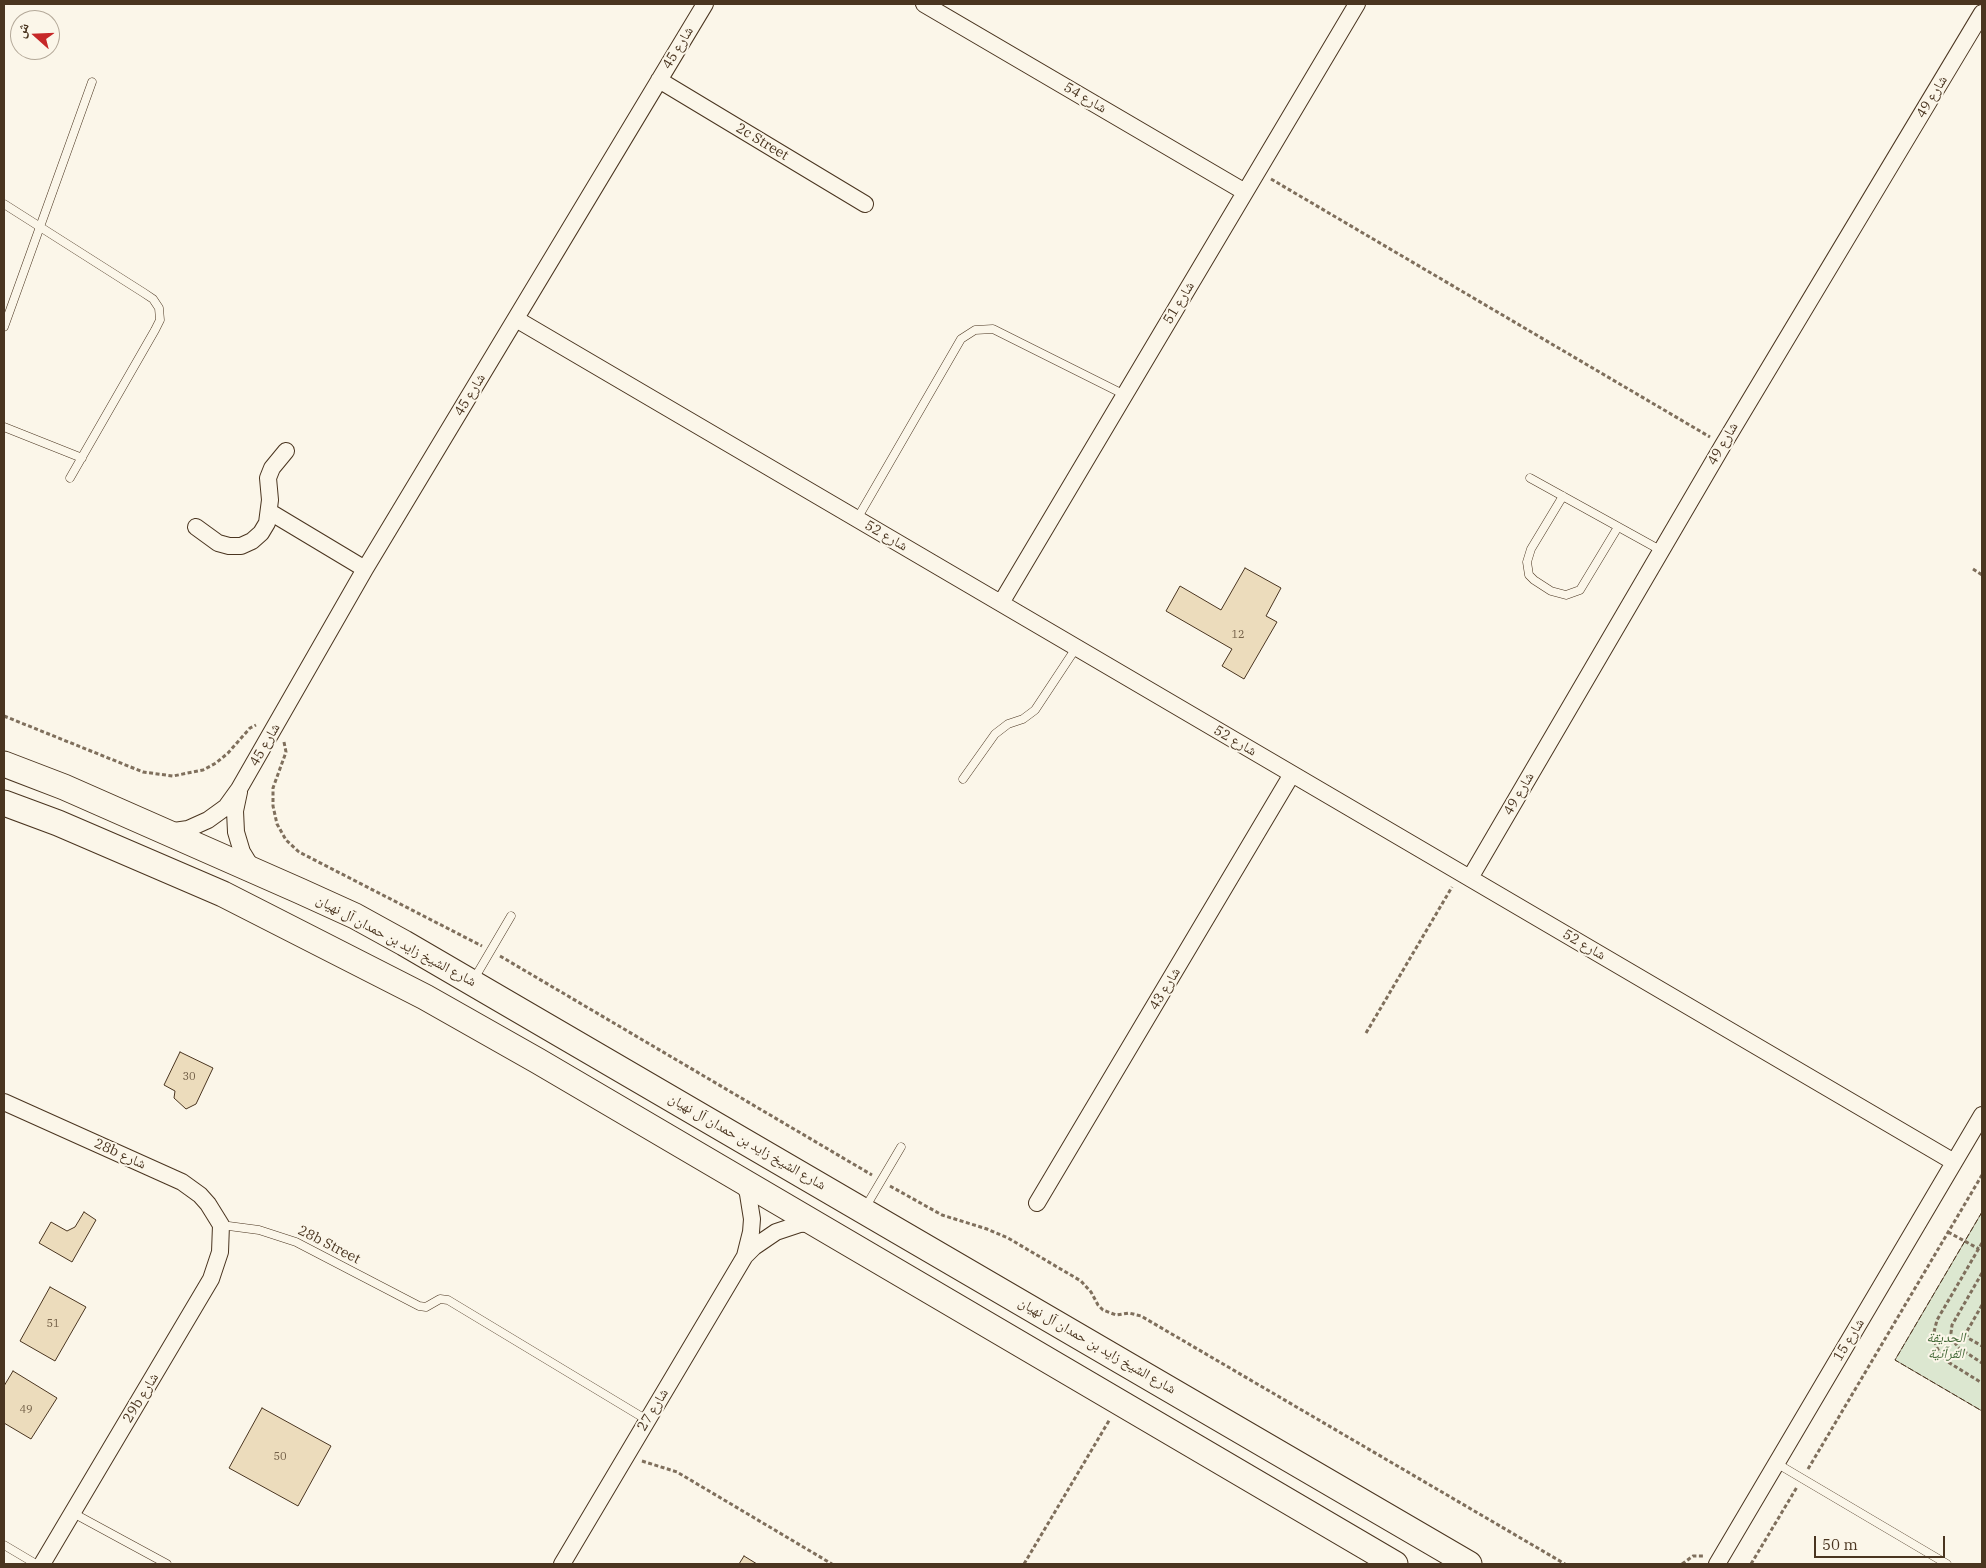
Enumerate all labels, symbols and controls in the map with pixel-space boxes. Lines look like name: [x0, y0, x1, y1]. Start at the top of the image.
north arrow: [10, 10, 60, 60]
text: ش: [11, 20, 33, 40]
street label: شارع 45: [659, 24, 697, 72]
street label: شارع 49: [1913, 73, 1951, 121]
street label: شارع 54: [1061, 79, 1109, 117]
street label: 2c Street: [733, 120, 791, 164]
street label: شارع 51: [1160, 279, 1198, 327]
street label: شارع 45: [451, 371, 489, 419]
street label: شارع 49: [1704, 420, 1742, 468]
street label: شارع 52: [862, 517, 910, 555]
house number: 12: [1231, 628, 1245, 642]
street label: شارع 45: [246, 721, 284, 769]
street label: شارع 52: [1211, 722, 1259, 760]
street label: شارع 49: [1500, 770, 1538, 818]
street label: شارع الشيخ زايد بن حمدان آل نهيان: [313, 892, 479, 990]
street label: شارع 52: [1560, 926, 1608, 964]
street label: شارع 43: [1146, 965, 1184, 1013]
house number: 30: [182, 1070, 196, 1084]
street label: شارع الشيخ زايد بن حمدان آل نهيان: [665, 1090, 829, 1194]
street label: 28b شارع: [91, 1135, 149, 1173]
street label: 28b Street: [295, 1222, 363, 1268]
street label: شارع الشيخ زايد بن حمدان آل نهيان: [1015, 1294, 1179, 1398]
street label: شارع 15: [1830, 1316, 1868, 1364]
house number: 51: [46, 1317, 60, 1331]
park label: الحديقة القرآنية: [1927, 1330, 1965, 1362]
street label: 29b شارع: [120, 1370, 162, 1426]
street label: شارع 27: [634, 1386, 672, 1434]
house number: 49: [19, 1403, 33, 1417]
house number: 50: [273, 1450, 287, 1464]
scale bar: [1816, 1526, 1947, 1558]
text: 50 m: [1822, 1535, 1858, 1554]

